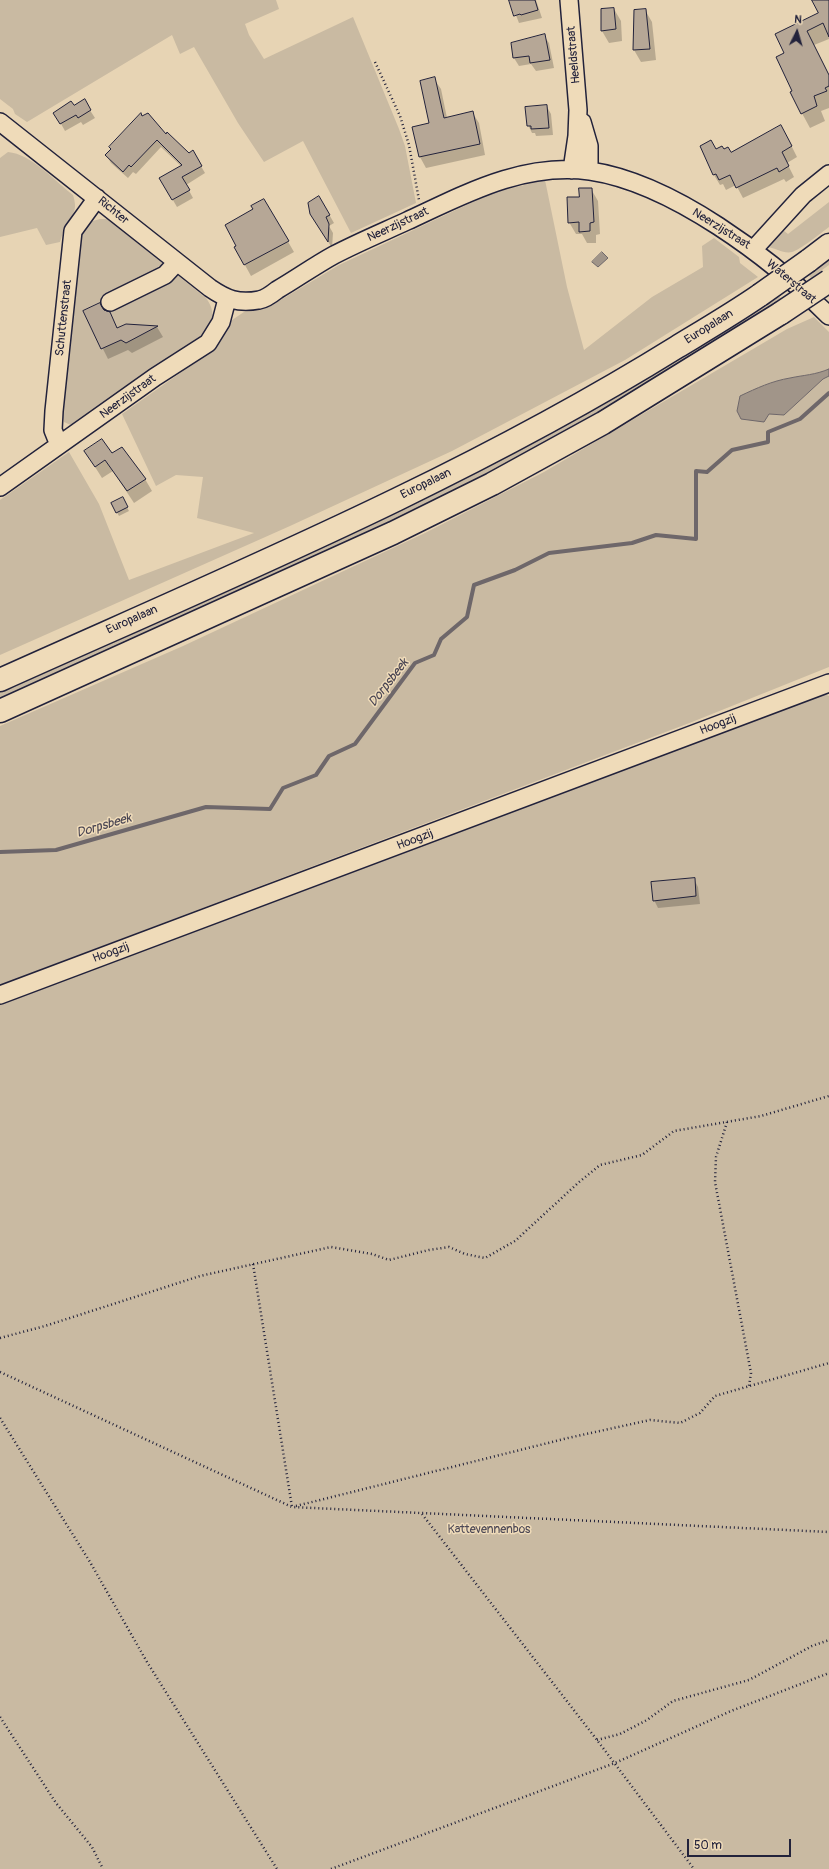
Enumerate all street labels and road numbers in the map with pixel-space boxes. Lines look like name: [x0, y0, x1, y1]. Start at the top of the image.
street label: Heeldstraat: [564, 26, 584, 84]
street label: Richter: [95, 194, 131, 228]
street label: Neerzijstraat: [365, 205, 431, 245]
street label: Neerzijstraat: [689, 205, 753, 253]
street label: Waterstraat: [763, 257, 819, 307]
street label: Schuttenstraat: [53, 279, 75, 357]
street label: Europalaan: [682, 306, 736, 348]
street label: Neerzijstraat: [97, 372, 159, 422]
street label: Europalaan: [398, 466, 454, 502]
street label: Europalaan: [104, 602, 160, 638]
street label: Hoogzij: [698, 711, 738, 739]
street label: Hoogzij: [395, 826, 435, 854]
street label: Hoogzij: [91, 940, 131, 966]

